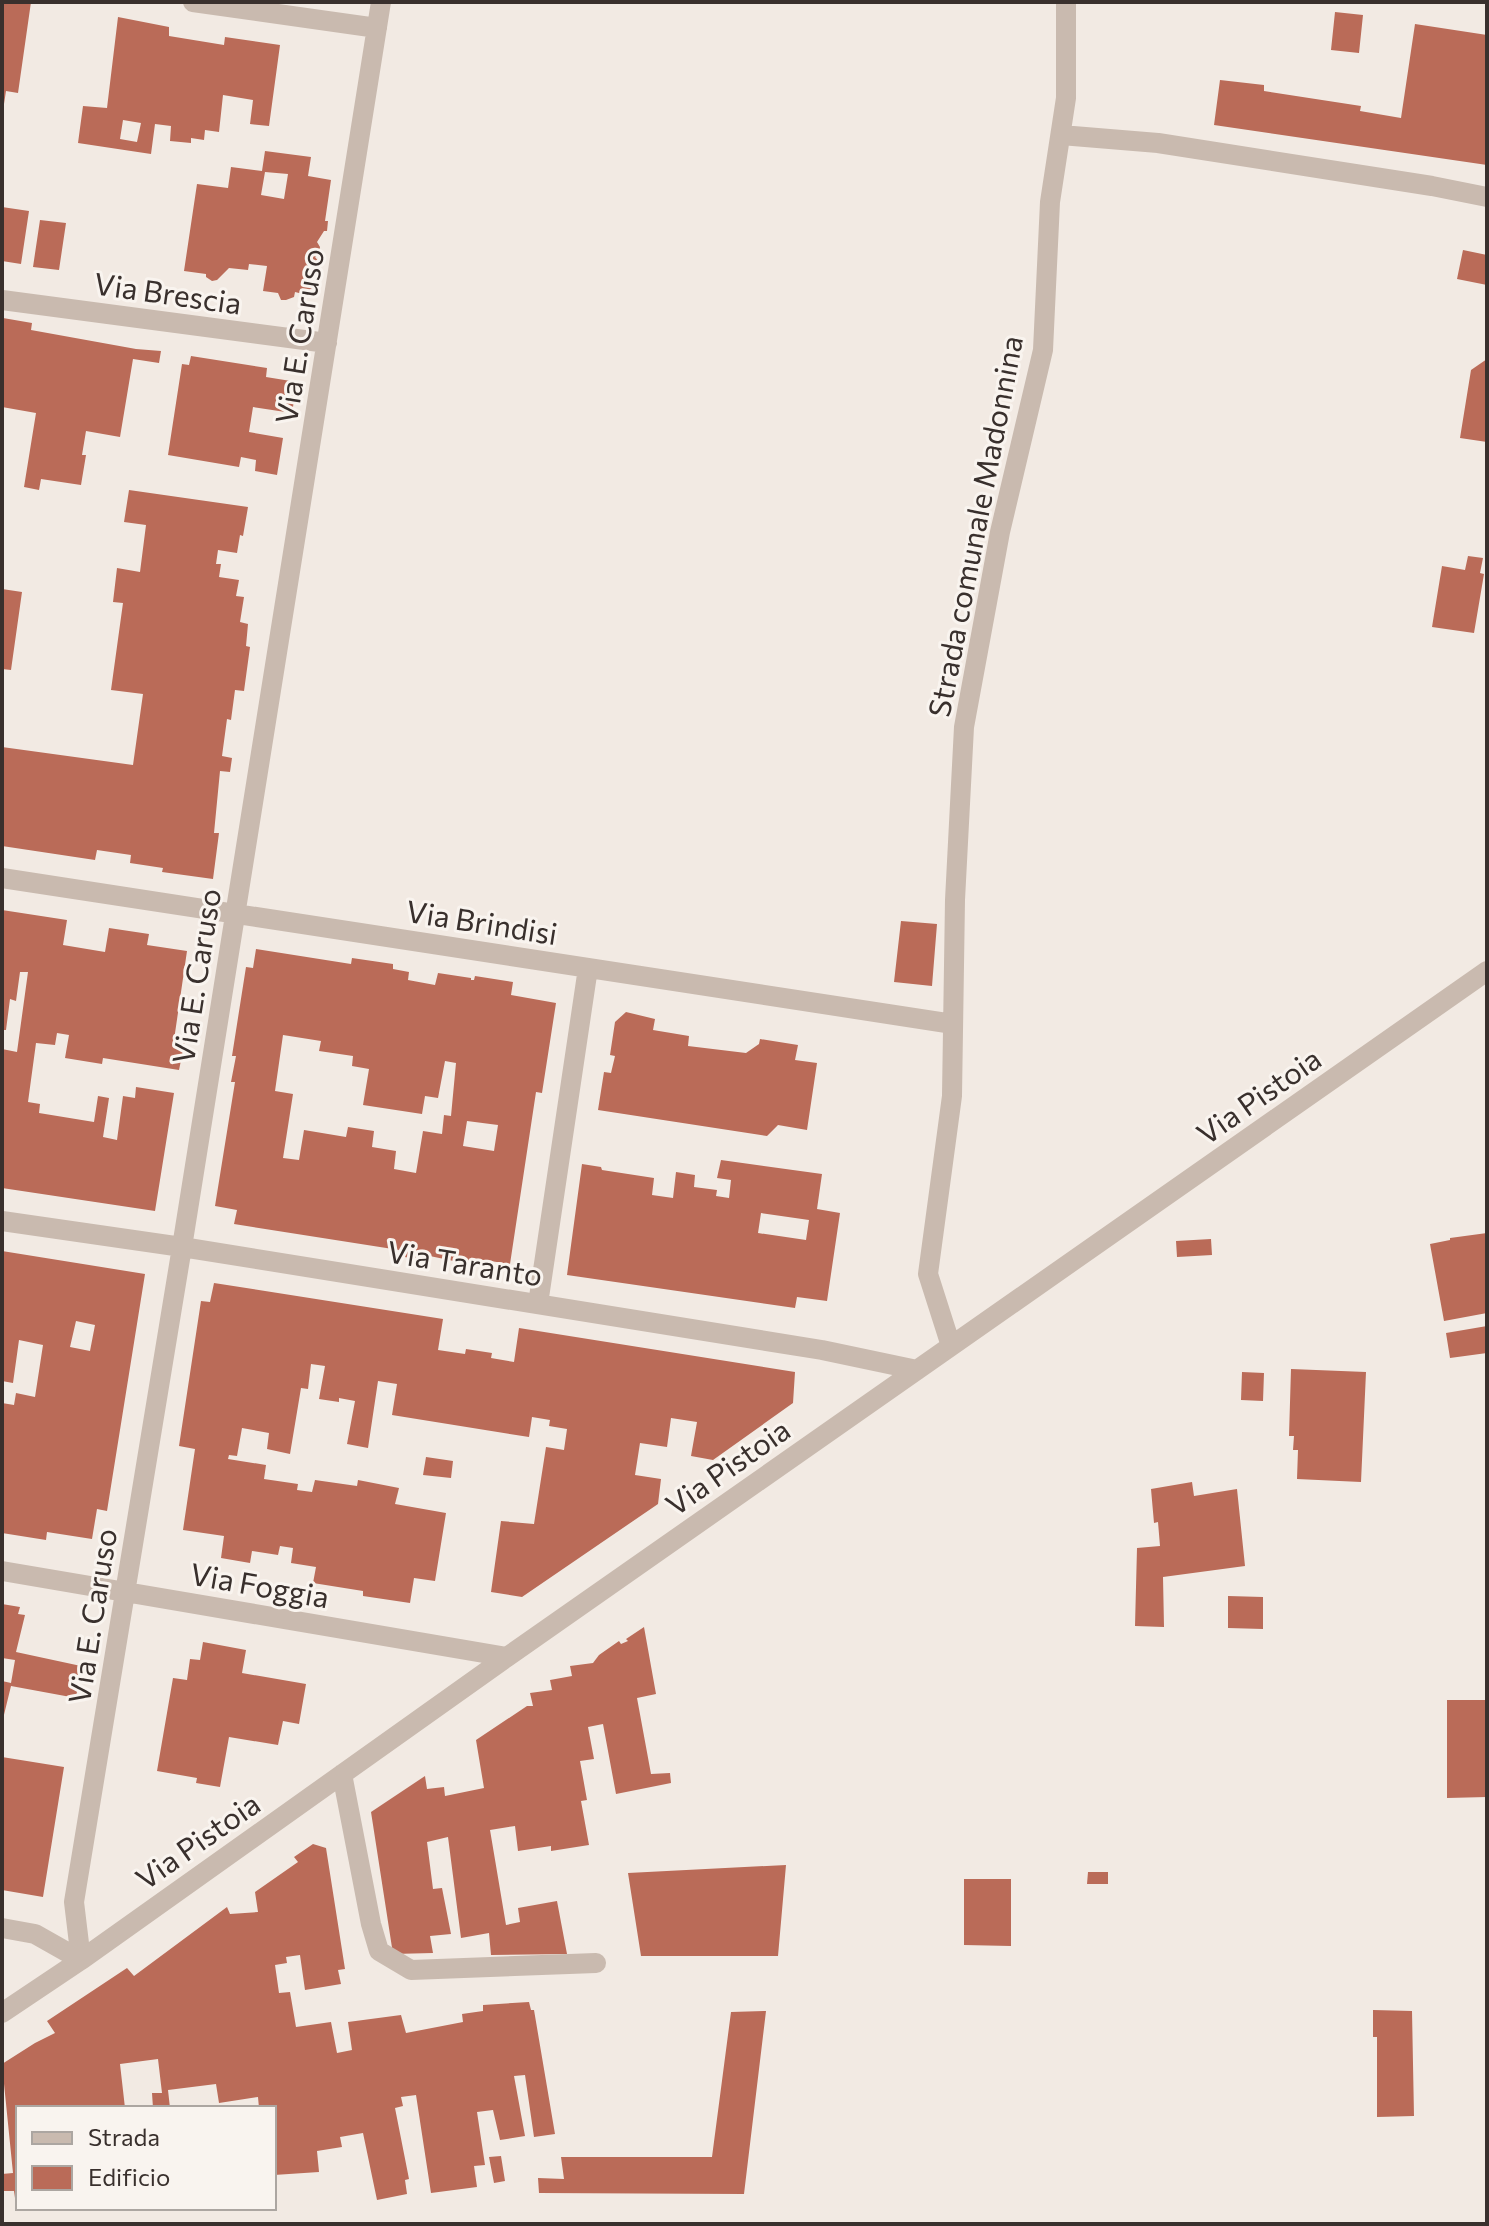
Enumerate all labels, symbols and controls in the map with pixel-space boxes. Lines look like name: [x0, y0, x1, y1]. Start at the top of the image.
street label: Via E. Caruso: [266, 246, 330, 426]
street label: Via Brescia: [92, 263, 244, 321]
street label: Strada comunale Madonnina: [919, 332, 1029, 720]
street label: Via E. Caruso: [163, 886, 227, 1066]
street label: Via Brindisi: [404, 891, 560, 951]
street label: Via Pistoia: [1189, 1039, 1327, 1151]
street label: Via Taranto: [385, 1231, 545, 1293]
street label: Via Pistoia: [658, 1410, 796, 1522]
street label: Via E. Caruso: [59, 1526, 123, 1706]
street label: Via Foggia: [188, 1554, 332, 1614]
street label: Via Pistoia: [128, 1784, 266, 1896]
legend: [16, 2106, 276, 2210]
text: Strada: [88, 2122, 160, 2151]
text: Edificio: [88, 2162, 170, 2191]

